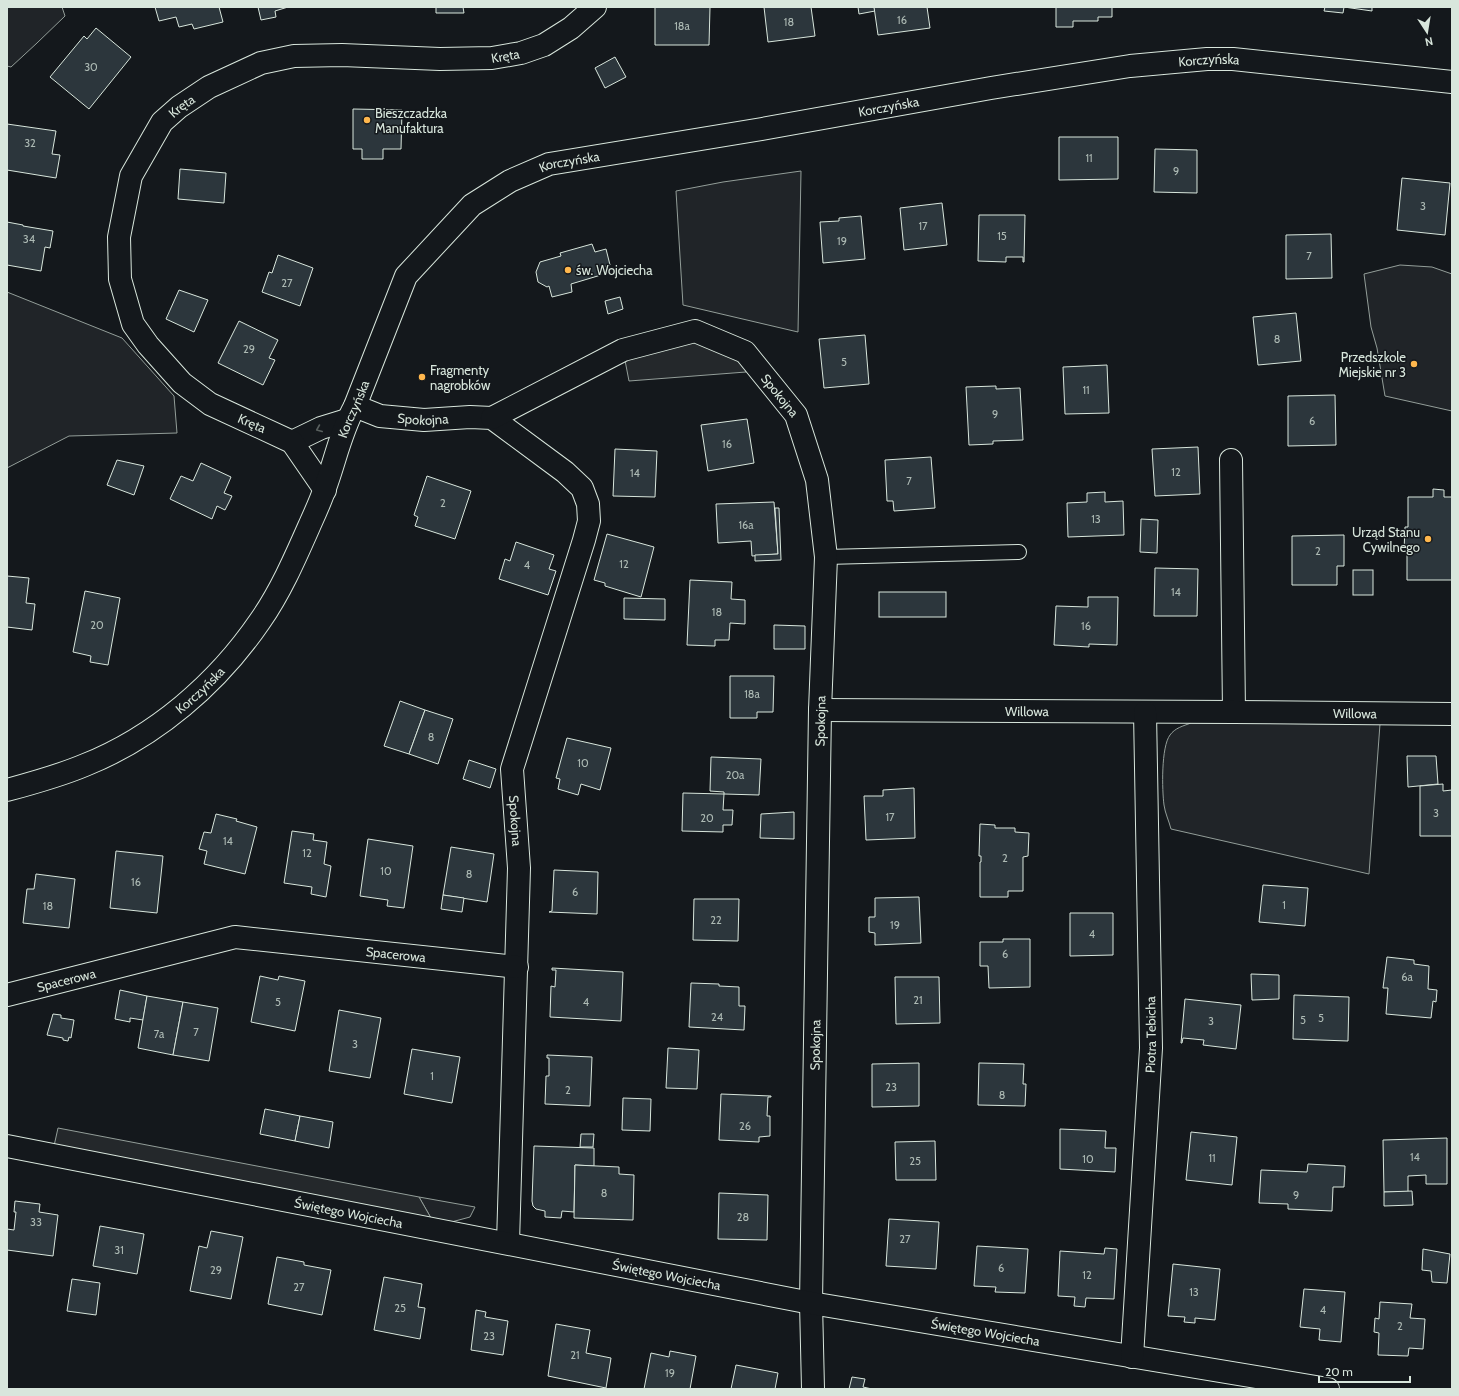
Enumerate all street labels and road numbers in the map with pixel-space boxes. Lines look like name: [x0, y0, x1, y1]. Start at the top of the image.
street label: Kręta: [490, 45, 522, 66]
street label: Korczyńska: [1178, 51, 1241, 70]
street label: Kręta: [165, 90, 198, 121]
street label: Korczyńska: [857, 93, 921, 120]
street label: Korczyńska: [536, 148, 601, 175]
street label: Spokojna: [758, 370, 803, 421]
street label: Korczyńska: [334, 377, 373, 440]
street label: Kręta: [236, 410, 269, 436]
street label: Spokojna: [397, 410, 450, 429]
street label: Korczyńska: [172, 663, 228, 717]
street label: Spokojna: [812, 695, 829, 747]
street label: Willowa: [1005, 703, 1050, 719]
street label: Willowa: [1333, 705, 1378, 721]
street label: Spokojna: [506, 795, 525, 847]
street label: Spacerowa: [365, 943, 427, 965]
street label: Spacerowa: [35, 965, 98, 995]
street label: Piotra Tebicha: [1141, 995, 1159, 1073]
street label: Spokojna: [807, 1019, 824, 1071]
street label: Świętego Wojciecha: [293, 1194, 405, 1231]
street label: Świętego Wojciecha: [611, 1256, 723, 1293]
street label: Świętego Wojciecha: [930, 1315, 1042, 1349]

